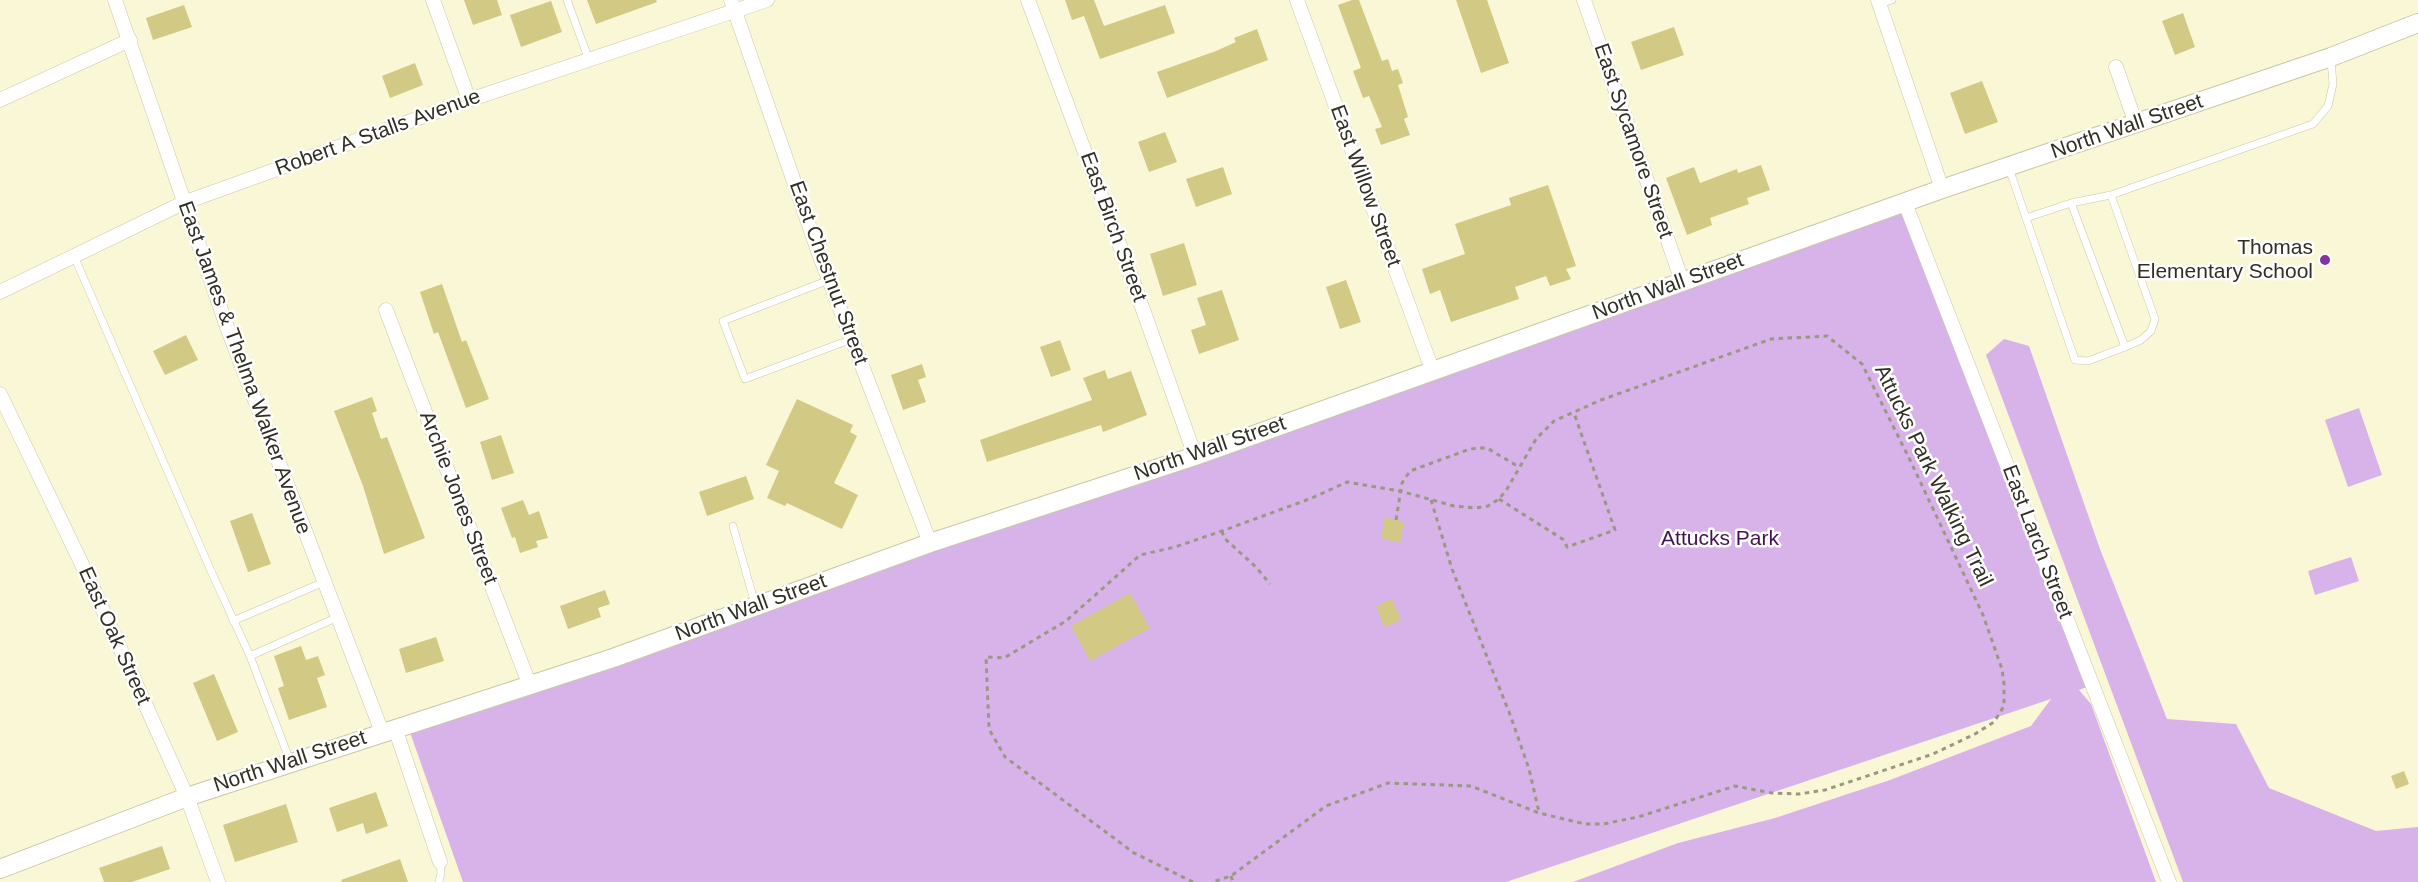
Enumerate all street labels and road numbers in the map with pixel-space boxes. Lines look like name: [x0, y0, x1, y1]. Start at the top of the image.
street label: East Sycamore Street: [1588, 40, 1678, 242]
street label: Robert A Stalls Avenue: [272, 84, 484, 182]
street label: North Wall Street: [2048, 89, 2206, 165]
street label: East Willow Street: [1324, 102, 1406, 270]
street label: East Birch Street: [1074, 149, 1152, 305]
street label: East Chestnut Street: [783, 178, 873, 368]
street label: East James & Thelma Walker Avenue: [172, 198, 316, 538]
street label: North Wall Street: [1589, 248, 1747, 326]
street label: Attucks Park Walking Trail: [1868, 361, 1998, 591]
street label: Archie Jones Street: [413, 408, 503, 588]
street label: North Wall Street: [1131, 411, 1289, 487]
street label: East Larch Street: [1996, 462, 2078, 622]
street label: East Oak Street: [72, 563, 156, 709]
street label: North Wall Street: [672, 569, 830, 647]
street label: North Wall Street: [210, 725, 370, 799]

